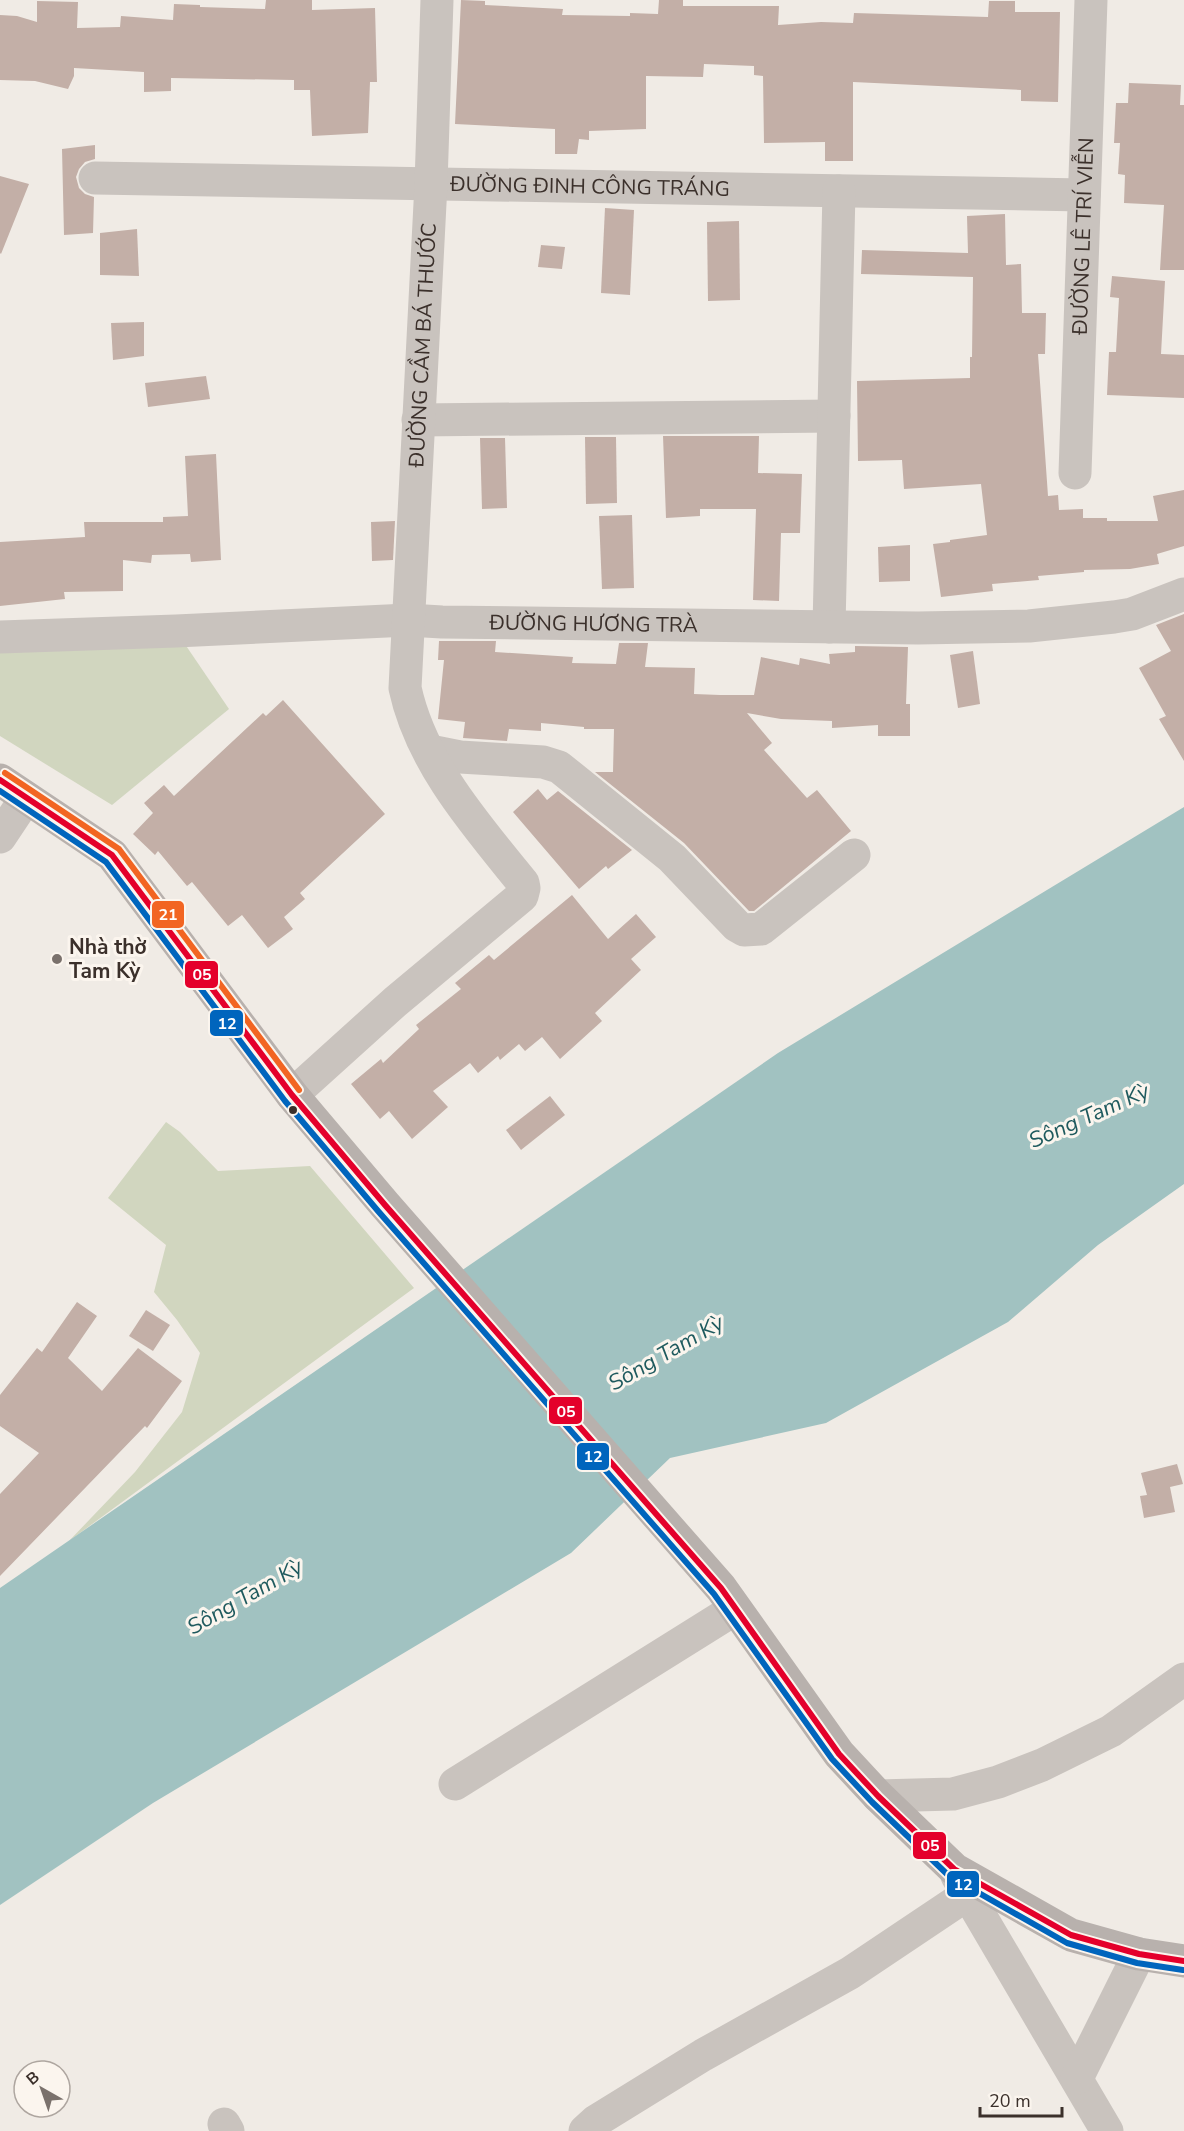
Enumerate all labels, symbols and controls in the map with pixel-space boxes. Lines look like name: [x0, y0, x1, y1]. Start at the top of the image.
street label: ĐƯỜNG LÊ TRÍ VIỄN: [1066, 137, 1100, 336]
street label: ĐƯỜNG ĐINH CÔNG TRÁNG: [449, 170, 730, 203]
street label: ĐƯỜNG CẦM BÁ THƯỚC: [402, 222, 443, 469]
street label: ĐƯỜNG HƯƠNG TRÀ: [488, 609, 698, 639]
line badge: 21: [151, 900, 185, 929]
text: 21: [158, 904, 178, 926]
place label: Nhà thờ Tam Kỳ: [69, 933, 147, 985]
marker: Nhà thờ Tam Kỳ: [50, 952, 64, 966]
line badge: 05: [184, 960, 219, 989]
text: 05: [192, 964, 212, 986]
line badge: 12: [209, 1009, 244, 1037]
text: 12: [217, 1013, 237, 1035]
water label: Sông Tam Kỳ: [1024, 1076, 1155, 1156]
unlabelled marker: [287, 1104, 299, 1116]
water label: Sông Tam Kỳ: [603, 1307, 730, 1398]
line badge: 05: [548, 1396, 583, 1425]
text: 05: [556, 1401, 576, 1423]
line badge: 12: [576, 1442, 610, 1471]
text: 12: [583, 1446, 603, 1468]
water label: Sông Tam Kỳ: [182, 1551, 309, 1642]
line badge: 05: [912, 1831, 947, 1860]
text: 05: [920, 1835, 940, 1857]
line badge: 12: [946, 1870, 980, 1898]
text: 12: [953, 1874, 973, 1896]
north arrow: [12, 2059, 72, 2119]
text: B: [22, 2066, 44, 2090]
scale bar: [980, 2080, 1062, 2118]
text: 20 m: [989, 2089, 1031, 2113]

